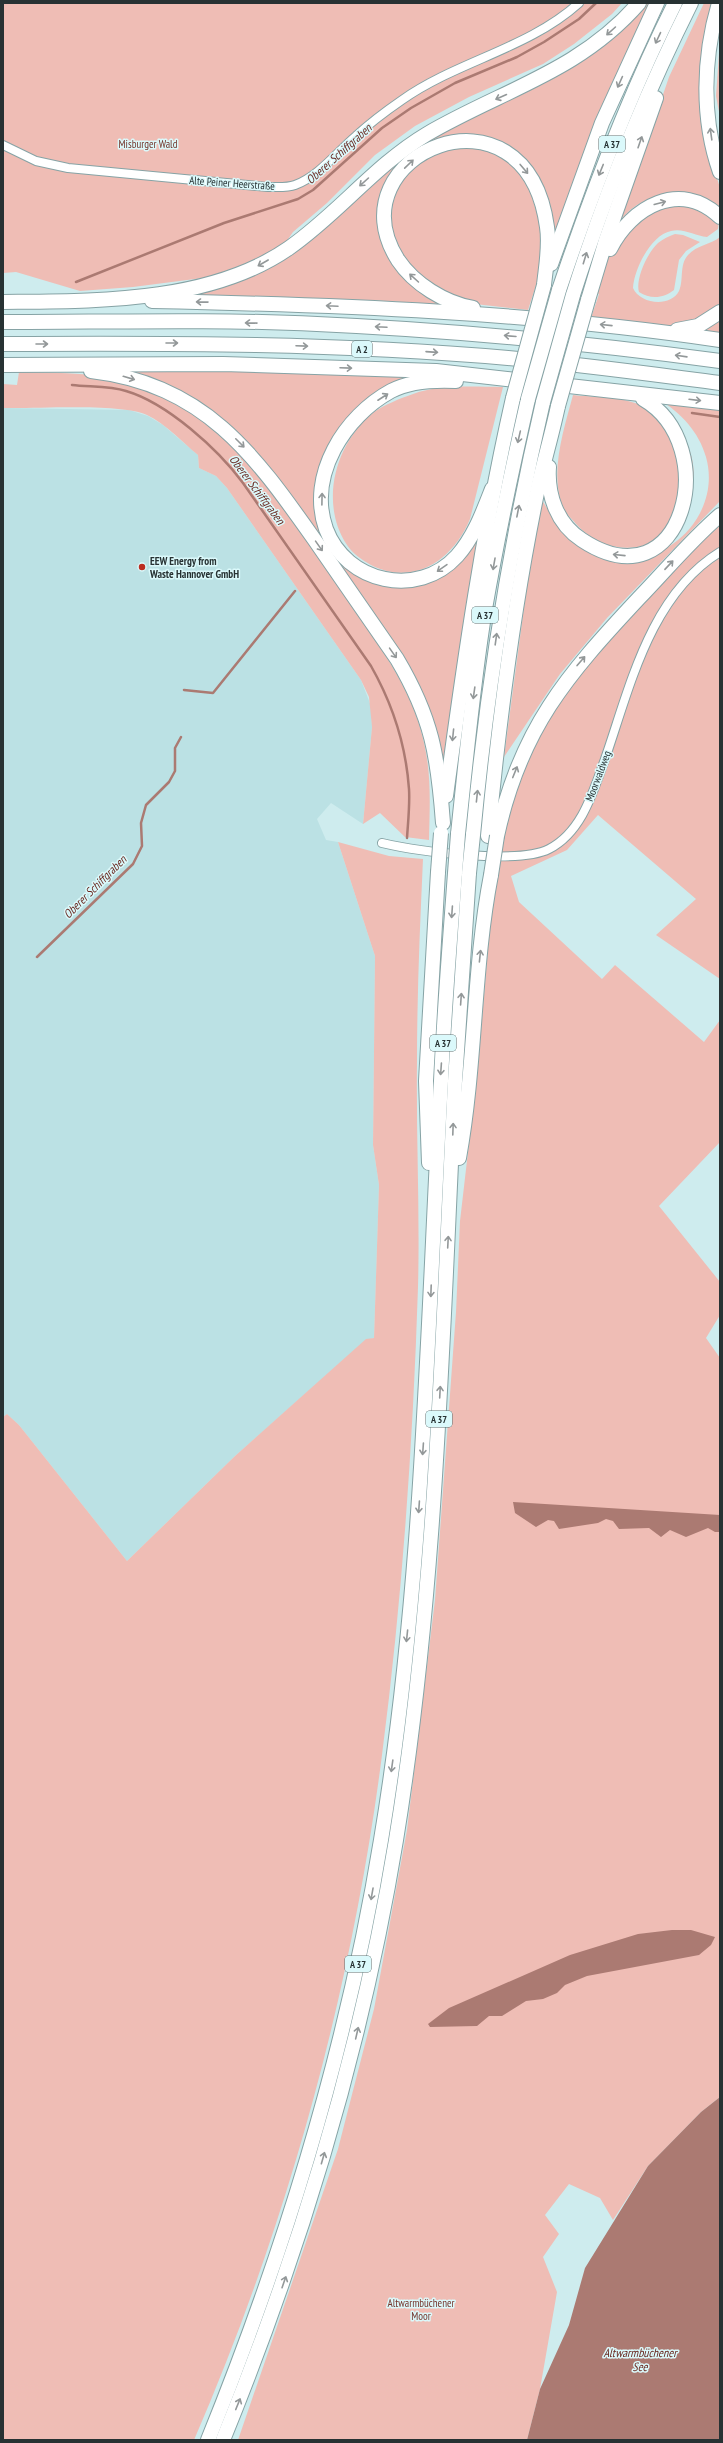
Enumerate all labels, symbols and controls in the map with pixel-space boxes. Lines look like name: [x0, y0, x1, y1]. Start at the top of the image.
one-way arrow: [606, 26, 616, 35]
one-way arrow: [654, 32, 661, 44]
one-way arrow: [616, 75, 623, 87]
one-way arrow: [495, 94, 507, 101]
water label: Oberer Schiffgraben: [303, 120, 375, 187]
one-way arrow: [707, 128, 715, 141]
road number: A 37: [599, 136, 625, 152]
park label: Misburger Wald: [119, 137, 178, 151]
one-way arrow: [637, 137, 645, 149]
one-way arrow: [404, 159, 414, 169]
one-way arrow: [519, 163, 528, 174]
one-way arrow: [597, 164, 605, 176]
street label: Alte Peiner Heerstraße: [189, 173, 276, 193]
one-way arrow: [359, 178, 370, 187]
one-way arrow: [653, 198, 666, 206]
one-way arrow: [582, 251, 589, 264]
one-way arrow: [257, 260, 269, 268]
one-way arrow: [409, 273, 419, 282]
one-way arrow: [196, 299, 209, 306]
one-way arrow: [326, 302, 339, 310]
one-way arrow: [245, 319, 258, 327]
one-way arrow: [600, 322, 613, 329]
one-way arrow: [375, 324, 388, 331]
one-way arrow: [504, 333, 517, 340]
one-way arrow: [165, 339, 178, 347]
one-way arrow: [35, 340, 48, 348]
road number: A 2: [352, 341, 372, 357]
one-way arrow: [295, 343, 308, 350]
one-way arrow: [425, 349, 438, 356]
one-way arrow: [675, 352, 688, 360]
one-way arrow: [339, 364, 352, 372]
one-way arrow: [122, 375, 135, 382]
one-way arrow: [377, 392, 389, 400]
one-way arrow: [688, 396, 701, 404]
one-way arrow: [515, 430, 523, 443]
one-way arrow: [235, 438, 245, 448]
water label: Oberer Schiffgraben: [226, 452, 289, 528]
one-way arrow: [318, 493, 326, 506]
one-way arrow: [515, 505, 523, 518]
one-way arrow: [315, 540, 323, 551]
one-way arrow: [613, 551, 626, 559]
place label: EEW Energy from Waste Hannover GmbH: [149, 554, 239, 581]
one-way arrow: [489, 558, 497, 571]
one-way arrow: [665, 560, 674, 570]
marker: EEW Energy from Waste Hannover GmbH: [137, 562, 147, 572]
one-way arrow: [437, 564, 448, 572]
road number: A 37: [472, 607, 498, 623]
one-way arrow: [492, 633, 500, 646]
one-way arrow: [389, 647, 397, 658]
one-way arrow: [577, 656, 586, 666]
one-way arrow: [470, 686, 478, 699]
one-way arrow: [450, 728, 457, 741]
street label: Moorwaldweg: [582, 748, 614, 803]
one-way arrow: [512, 766, 519, 778]
one-way arrow: [473, 790, 480, 803]
water label: Oberer Schiffgraben: [60, 852, 130, 921]
one-way arrow: [449, 905, 456, 918]
one-way arrow: [476, 950, 483, 963]
one-way arrow: [457, 993, 464, 1006]
road number: A 37: [430, 1035, 456, 1051]
one-way arrow: [438, 1062, 445, 1075]
one-way arrow: [449, 1123, 457, 1136]
one-way arrow: [444, 1236, 452, 1249]
one-way arrow: [427, 1284, 435, 1297]
one-way arrow: [437, 1386, 444, 1399]
road number: A 37: [426, 1411, 452, 1427]
one-way arrow: [419, 1442, 426, 1455]
one-way arrow: [415, 1500, 422, 1513]
one-way arrow: [404, 1629, 411, 1642]
one-way arrow: [388, 1759, 396, 1772]
one-way arrow: [368, 1887, 376, 1900]
road number: A 37: [345, 1956, 371, 1972]
one-way arrow: [354, 2027, 362, 2040]
one-way arrow: [320, 2152, 327, 2165]
one-way arrow: [281, 2276, 288, 2289]
park label: Altwarmbüchener Moor: [387, 2296, 455, 2323]
water label: Altwarmbüchener See: [603, 2345, 678, 2374]
one-way arrow: [235, 2398, 242, 2410]

